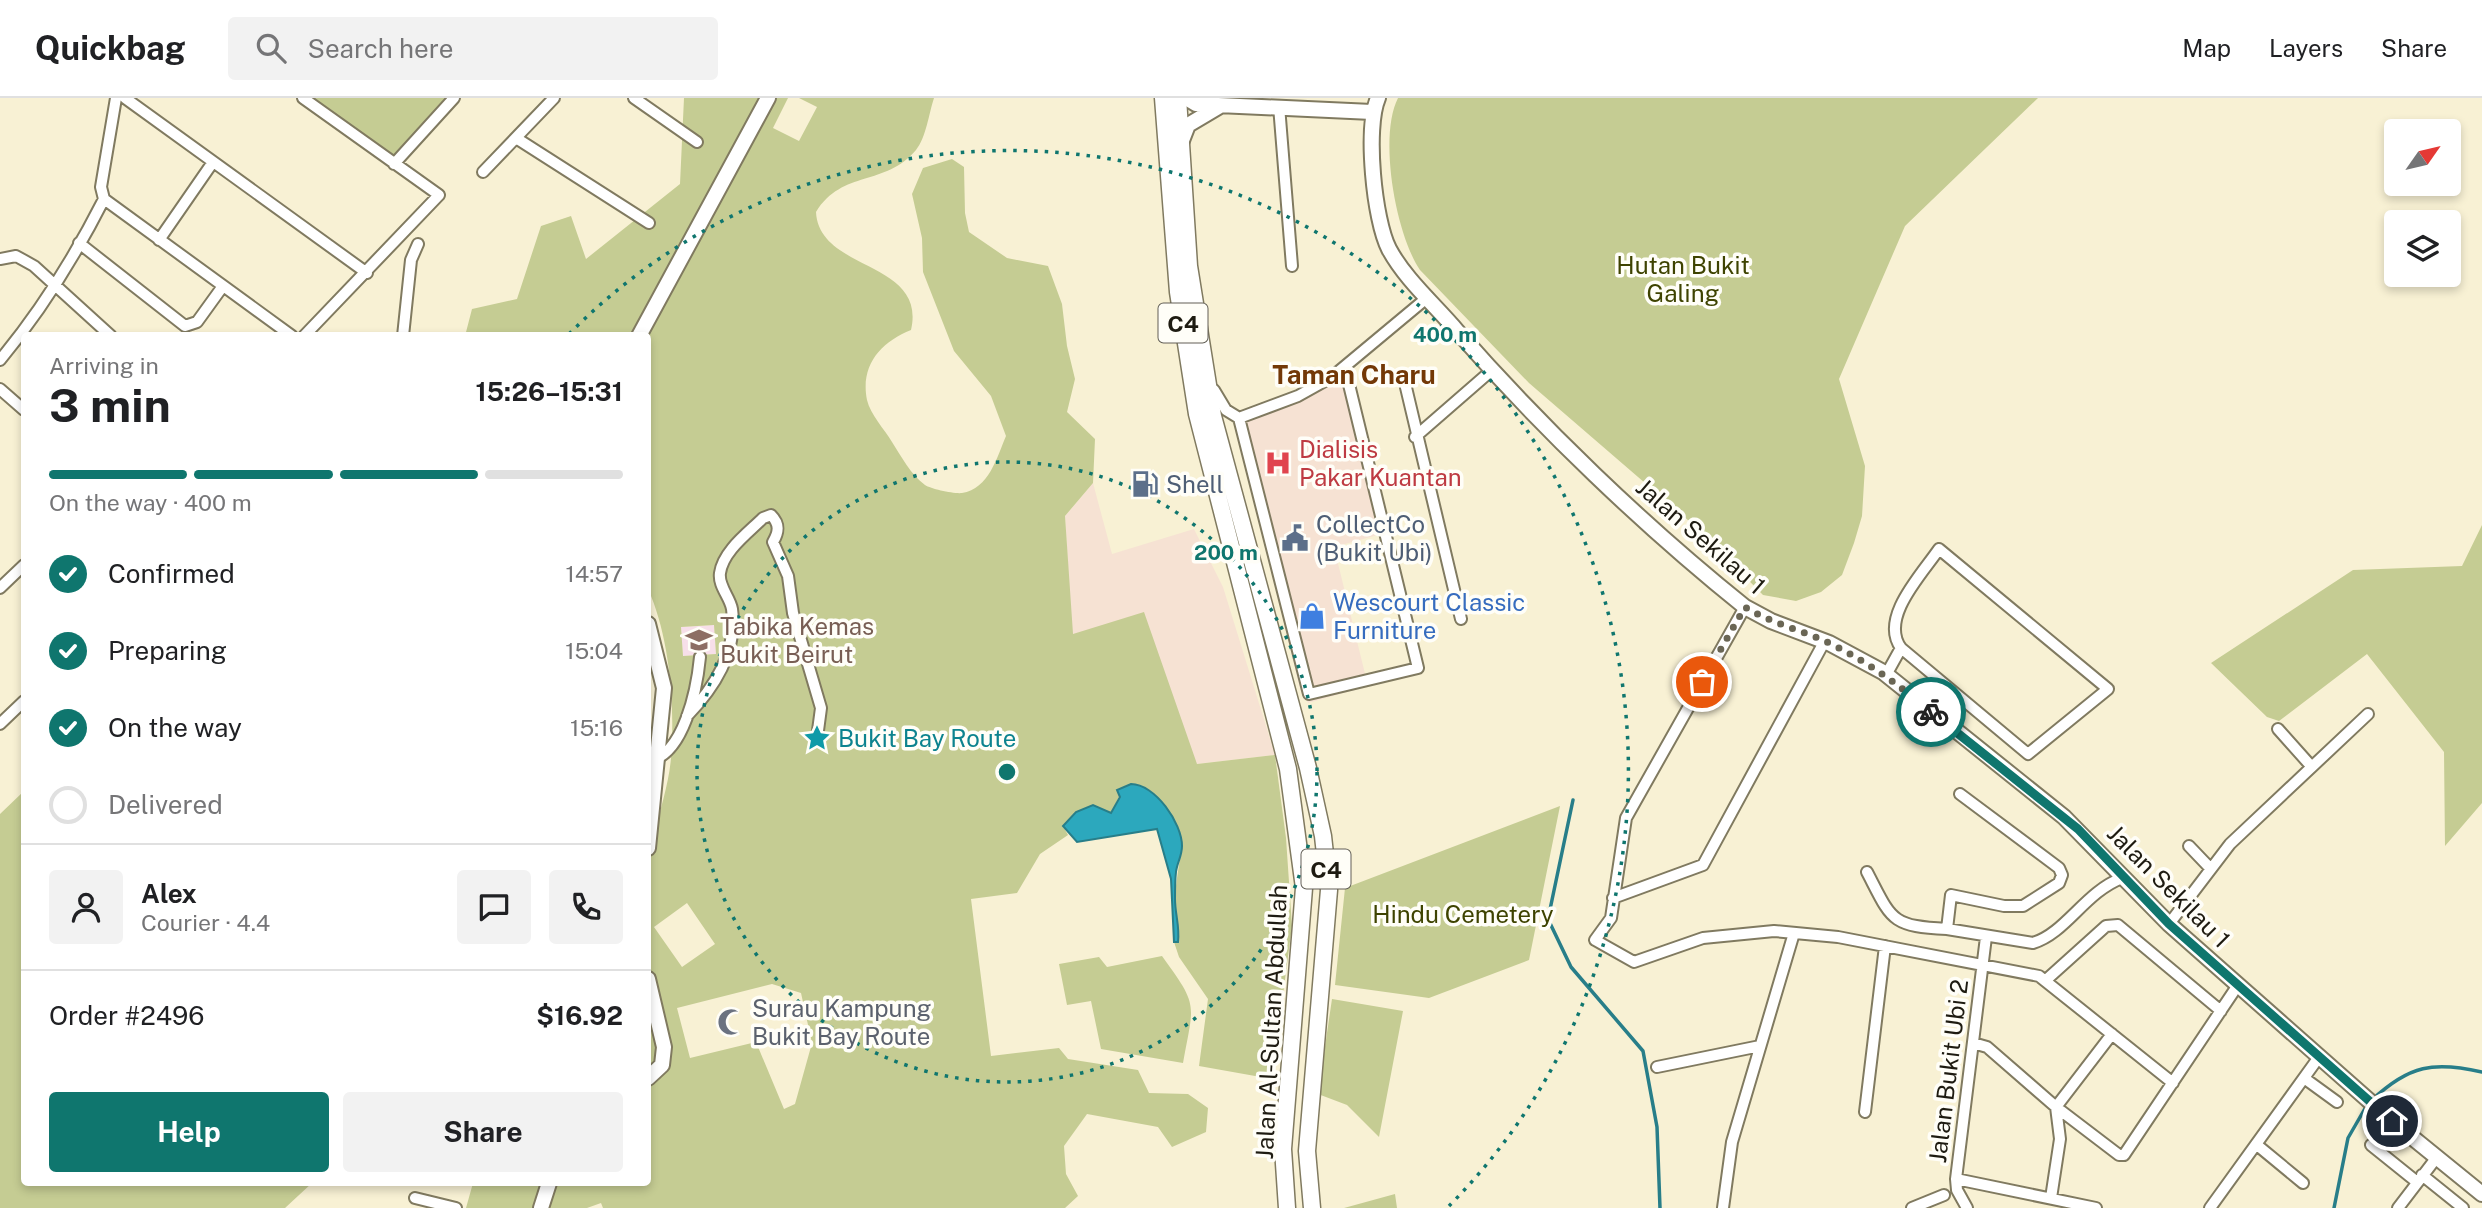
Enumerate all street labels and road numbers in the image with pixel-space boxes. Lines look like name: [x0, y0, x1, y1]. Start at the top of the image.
road number: C4: [1158, 304, 1208, 342]
street label: Jalan Sekilau 1: [1631, 472, 1771, 600]
street label: Jalan Sekilau 1: [2102, 819, 2236, 953]
road number: C4: [1302, 849, 1350, 888]
street label: Jalan Al-Sultan Abdullah: [1250, 884, 1292, 1160]
street label: Jalan Bukit Ubi 2: [1923, 978, 1973, 1164]

